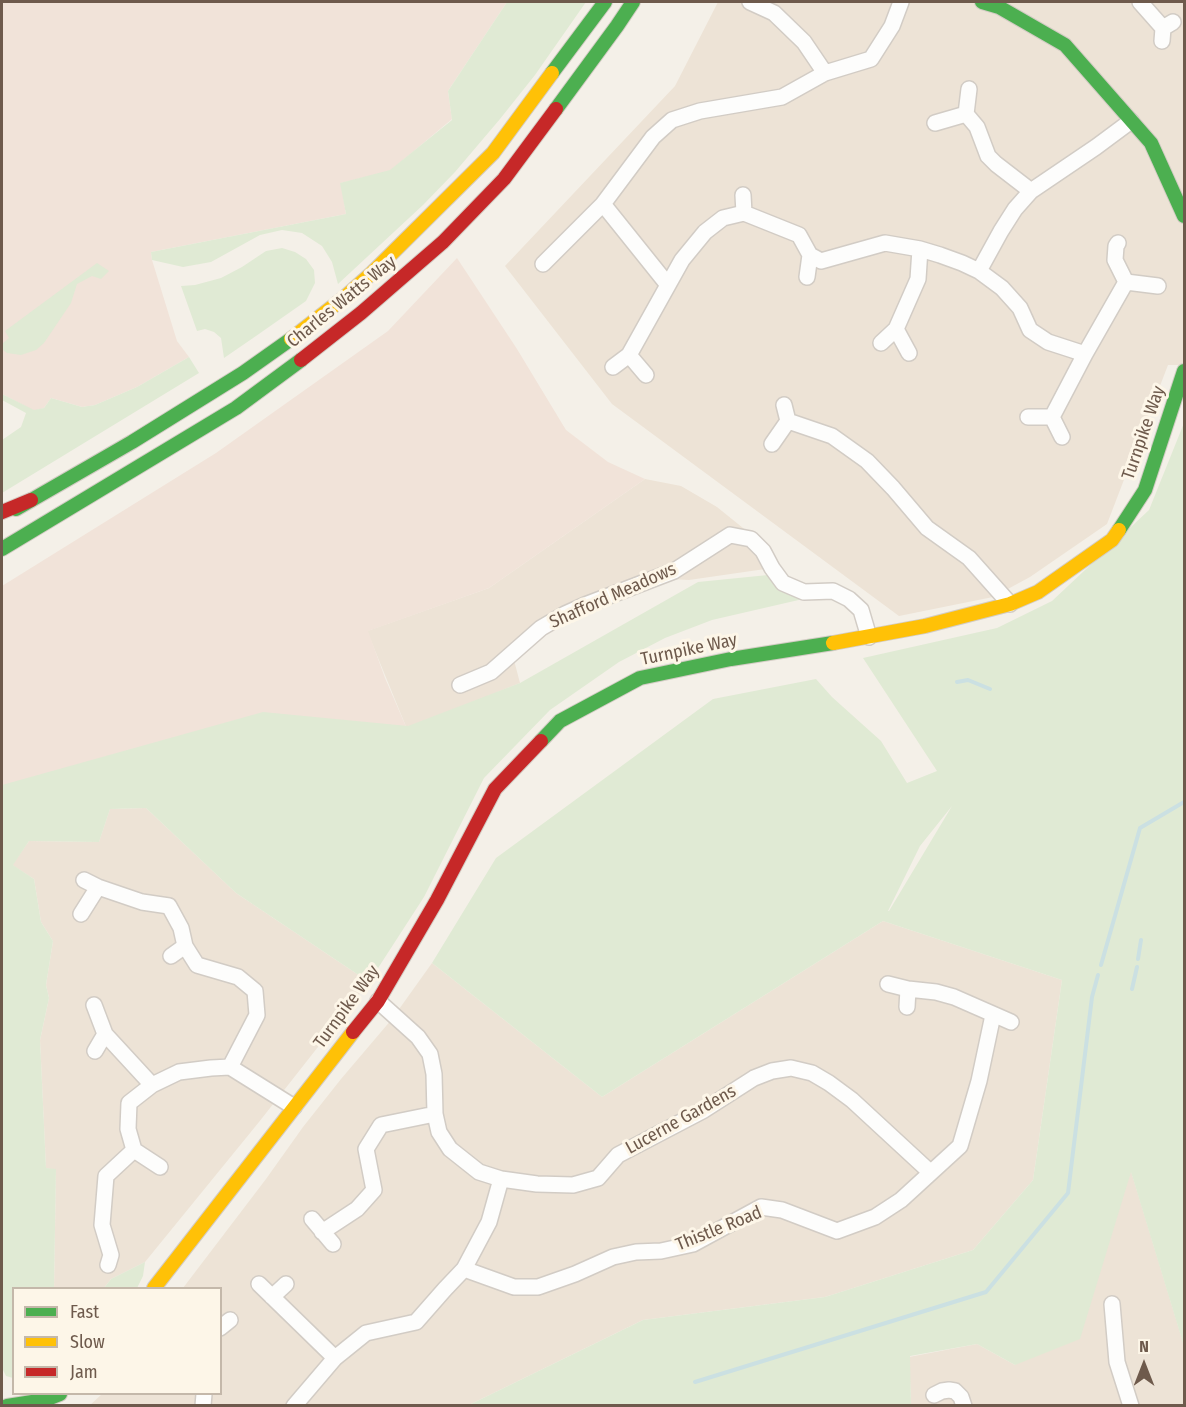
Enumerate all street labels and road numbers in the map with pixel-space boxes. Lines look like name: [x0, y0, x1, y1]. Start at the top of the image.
street label: Charles Watts Way: [283, 251, 401, 353]
street label: Turnpike Way: [1118, 383, 1170, 483]
street label: Shafford Meadows: [546, 558, 680, 634]
street label: Turnpike Way: [639, 629, 739, 671]
street label: Turnpike Way: [310, 961, 384, 1053]
street label: Lucerne Gardens: [622, 1081, 740, 1159]
street label: Thistle Road: [673, 1202, 765, 1256]

